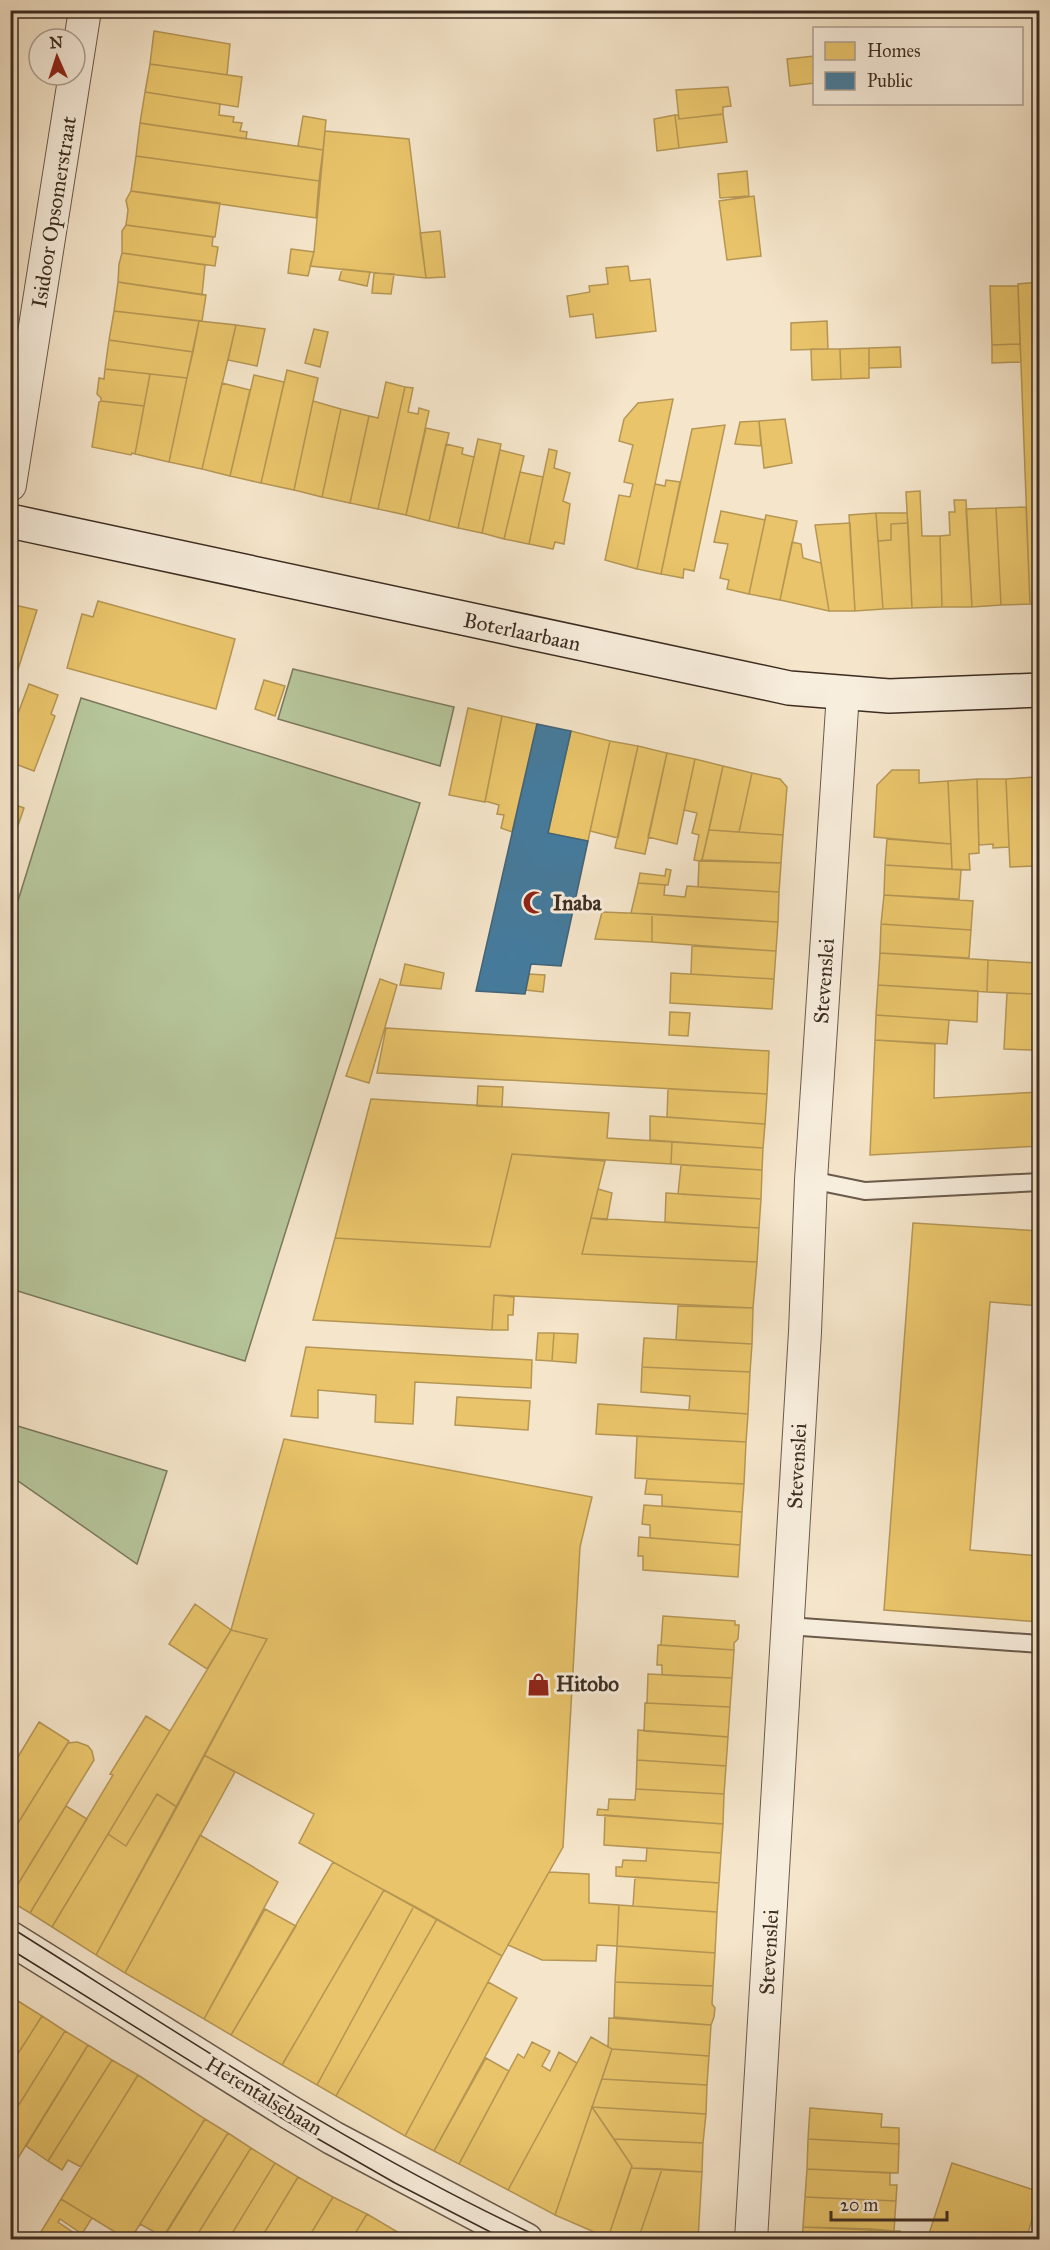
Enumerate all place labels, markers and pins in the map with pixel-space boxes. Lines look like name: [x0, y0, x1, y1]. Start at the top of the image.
mosque icon: Inaba: [522, 890, 548, 916]
place label: Inaba: [553, 890, 602, 916]
shop icon: Hitobo: [525, 1671, 551, 1697]
place label: Hitobo: [556, 1671, 619, 1697]

